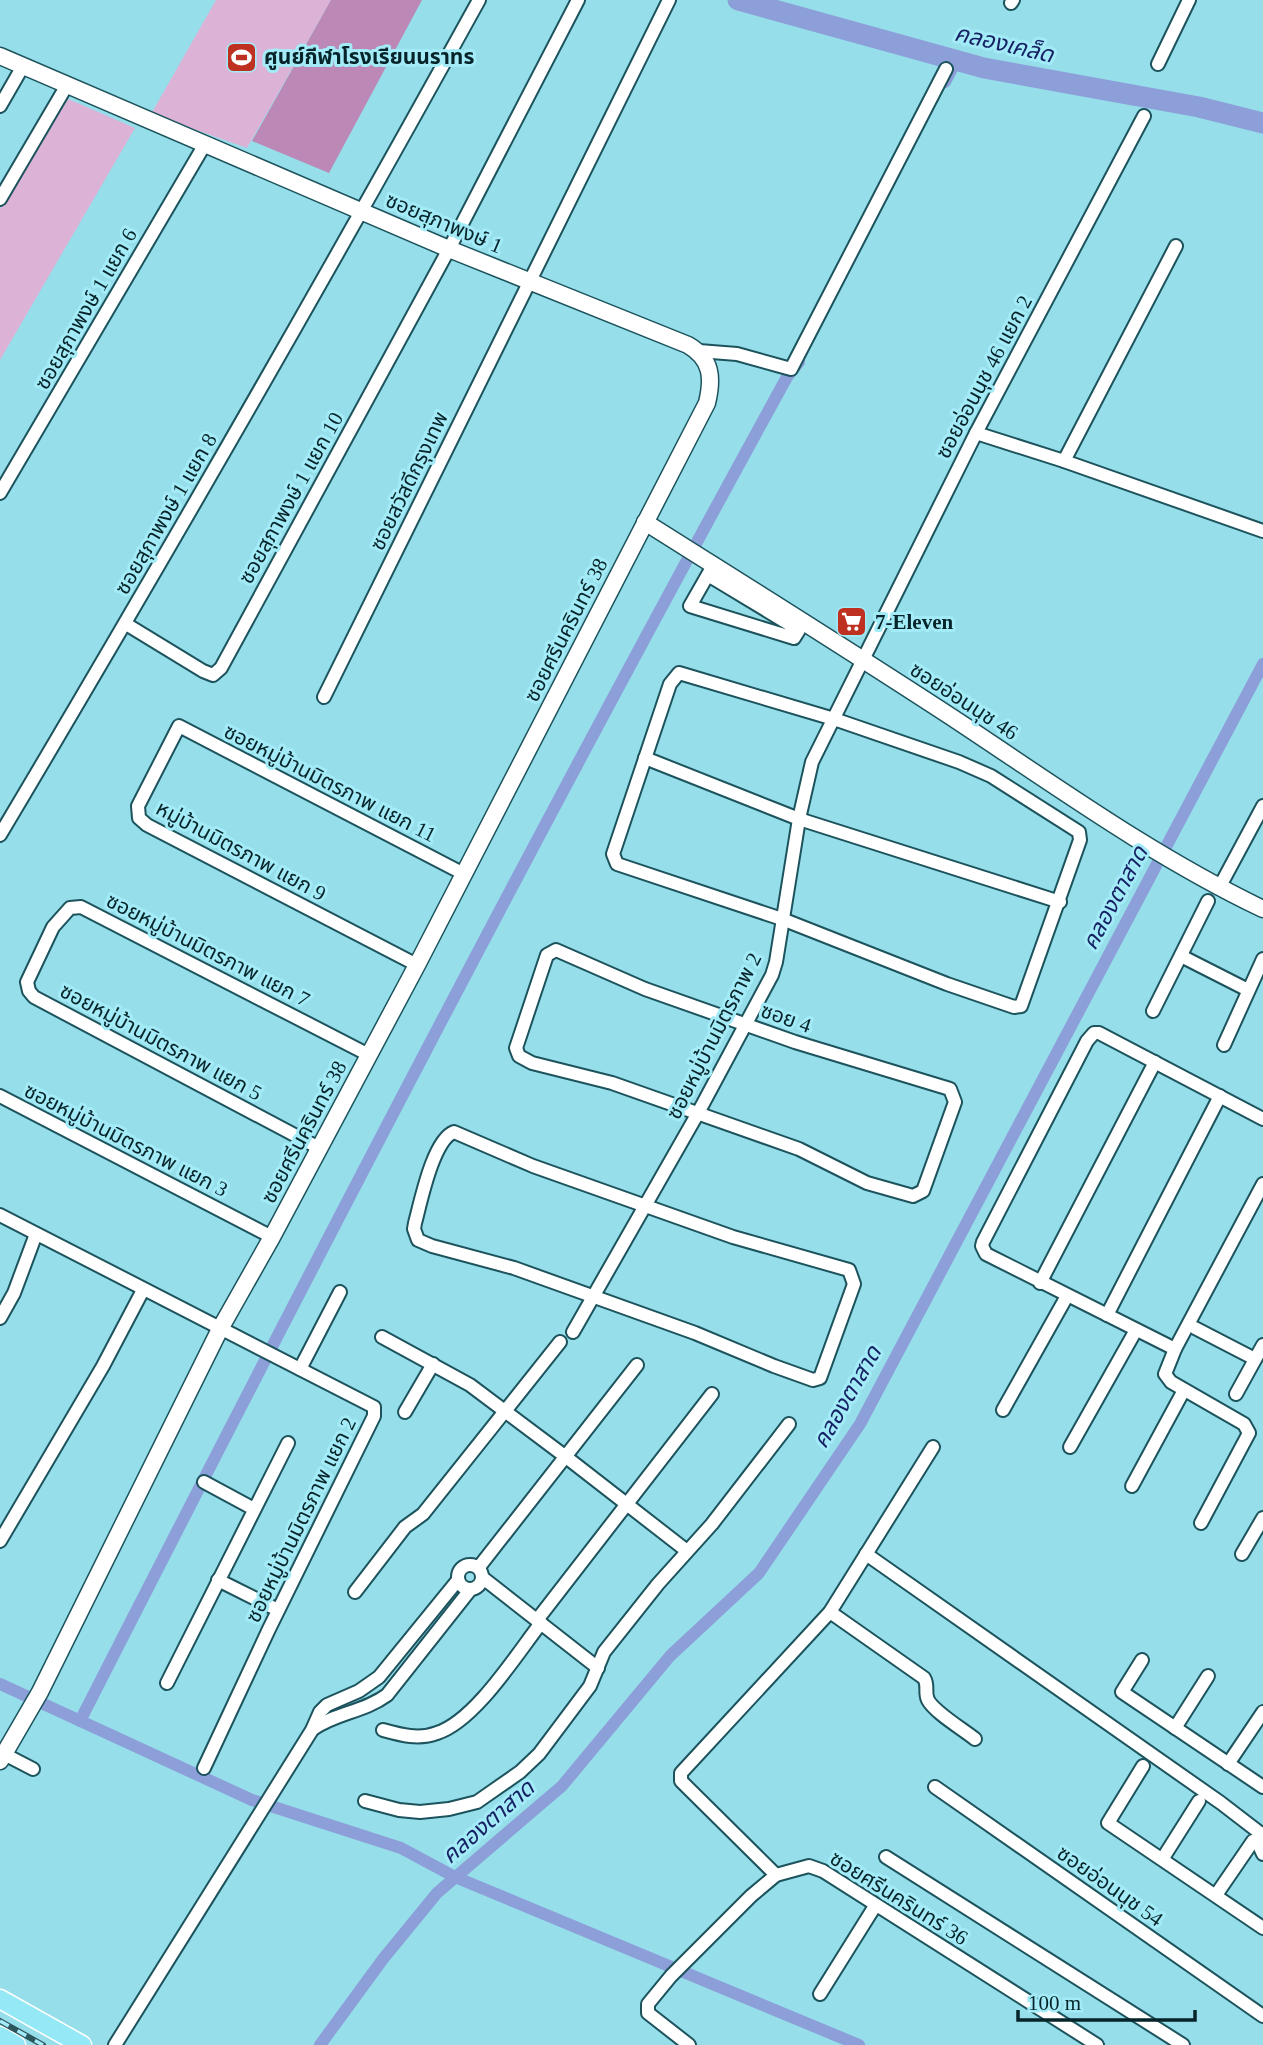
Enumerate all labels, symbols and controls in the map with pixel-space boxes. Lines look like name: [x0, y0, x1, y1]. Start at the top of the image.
water label: คลองเคล็ด: [952, 20, 1057, 68]
sports icon: ศูนย์กีฬาโรงเรียนนราทร: [224, 40, 258, 74]
place label: ศูนย์กีฬาโรงเรียนนราทร: [264, 45, 474, 70]
street label: ซอยสุภาพงษ์ 1: [382, 188, 506, 259]
street label: ซอยสุภาพงษ์ 1 แยก 6: [30, 224, 143, 394]
street label: ซอยอ่อนนุช 46 แยก 2: [931, 291, 1038, 463]
street label: ซอยสุภาพงษ์ 1 แยก 10: [234, 408, 349, 588]
street label: ซอยสวัสดีกรุงเทพ: [365, 408, 454, 555]
street label: ซอยสุภาพงษ์ 1 แยก 8: [110, 429, 223, 599]
street label: ซอยศรีนครินทร์ 38: [519, 554, 613, 706]
supermarket icon: 7-Eleven: [835, 605, 869, 639]
place label: 7-Eleven: [875, 610, 953, 634]
street label: ซอยอ่อนนุช 46: [905, 657, 1022, 746]
street label: ซอยหมู่บ้านมิตรภาพ แยก 11: [219, 719, 440, 848]
street label: หมู่บ้านมิตรภาพ แยก 9: [151, 796, 330, 907]
water label: คลองตาสาด: [1077, 841, 1153, 954]
street label: ซอยหมู่บ้านมิตรภาพ แยก 7: [102, 888, 314, 1013]
street label: ซอยหมู่บ้านมิตรภาพ 2: [662, 949, 767, 1124]
street label: ซอยหมู่บ้านมิตรภาพ แยก 5: [55, 979, 266, 1106]
street label: ซอย 4: [758, 998, 815, 1038]
street label: ซอยศรีนครินทร์ 38: [256, 1057, 352, 1207]
street label: ซอยหมู่บ้านมิตรภาพ แยก 3: [20, 1078, 232, 1203]
water label: คลองตาสาด: [808, 1341, 887, 1452]
street label: ซอยหมู่บ้านมิตรภาพ แยก 2: [241, 1414, 362, 1627]
water label: คลองตาสาด: [437, 1775, 540, 1869]
street label: ซอยอ่อนนุช 54: [1052, 1841, 1168, 1932]
street label: ซอยศรีนครินทร์ 36: [826, 1846, 972, 1950]
scale bar: [1018, 1979, 1195, 2023]
text: 100 m: [1028, 1991, 1081, 2015]

